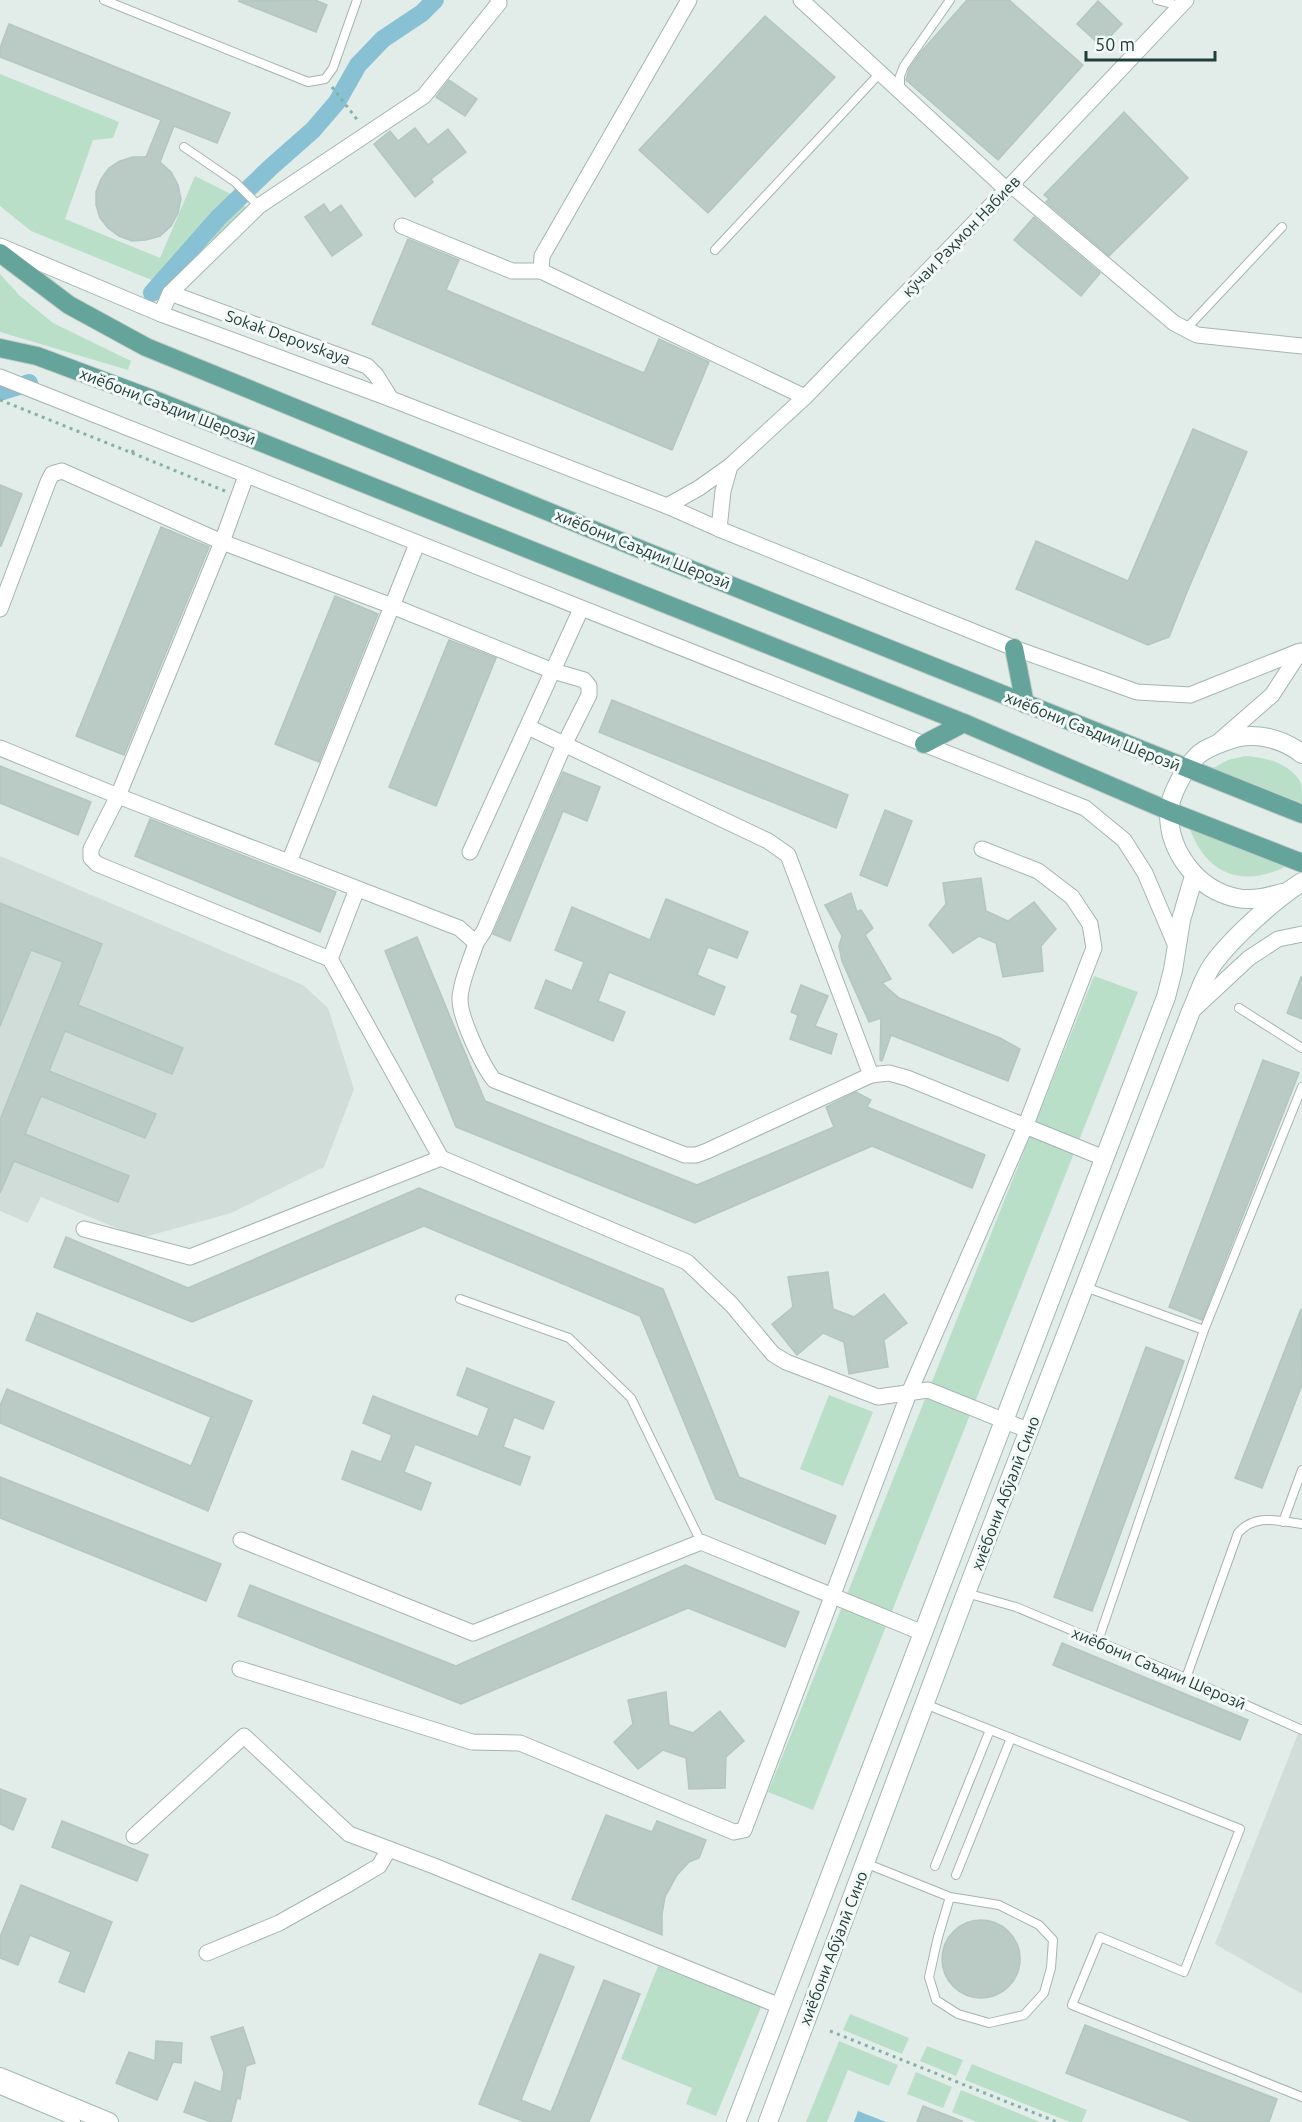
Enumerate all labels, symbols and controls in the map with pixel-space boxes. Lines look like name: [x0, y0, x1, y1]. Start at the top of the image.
scale bar: [1086, 24, 1215, 62]
text: 50 m: [1095, 34, 1135, 54]
street label: кӯчаи Раҳмон Набиев: [898, 172, 1024, 300]
street label: Sokak Depovskaya: [223, 306, 353, 368]
street label: хиёбони Саъдии Шерозӣ: [77, 364, 259, 448]
street label: хиёбони Саъдии Шерозӣ: [553, 506, 733, 592]
street label: хиёбони Саъдии Шерозӣ: [1003, 688, 1183, 774]
street label: хиёбони Абӯалӣ Сино: [967, 1413, 1043, 1573]
street label: хиёбони Саъдии Шерозӣ: [1069, 1623, 1249, 1713]
street label: хиёбони Абӯалӣ Сино: [795, 1868, 871, 2028]

